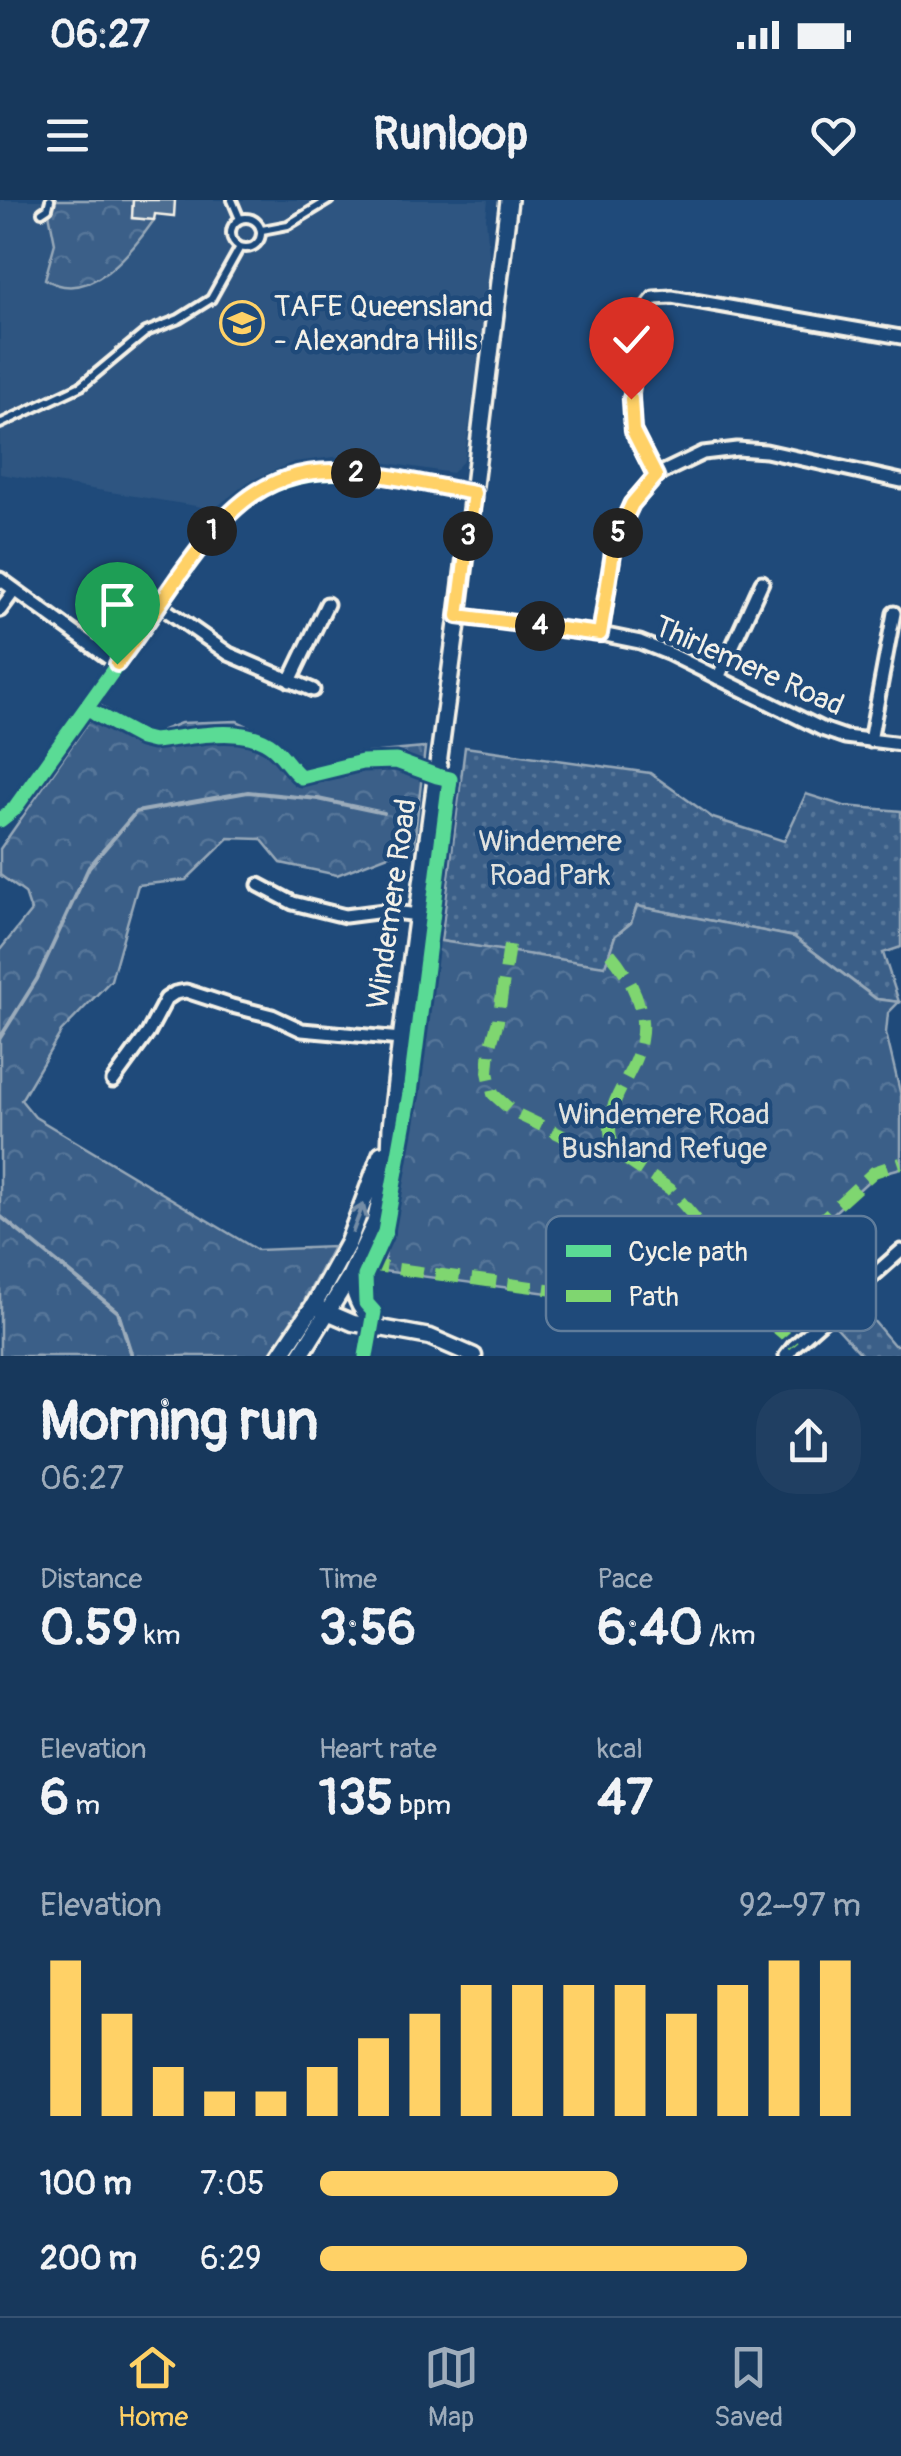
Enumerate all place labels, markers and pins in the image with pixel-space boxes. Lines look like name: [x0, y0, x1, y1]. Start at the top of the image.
place label: TAFE Queensland - Alexandra Hills: [274, 288, 493, 359]
pin: [589, 297, 674, 400]
school or university icon: TAFE Queensland - Alexandra Hills: [219, 300, 265, 346]
pin: 2: [331, 448, 381, 498]
pin: 1: [187, 506, 237, 556]
pin: 5: [593, 508, 643, 558]
pin: 3: [443, 511, 493, 561]
pin: [75, 562, 160, 665]
pin: 4: [515, 601, 565, 651]

